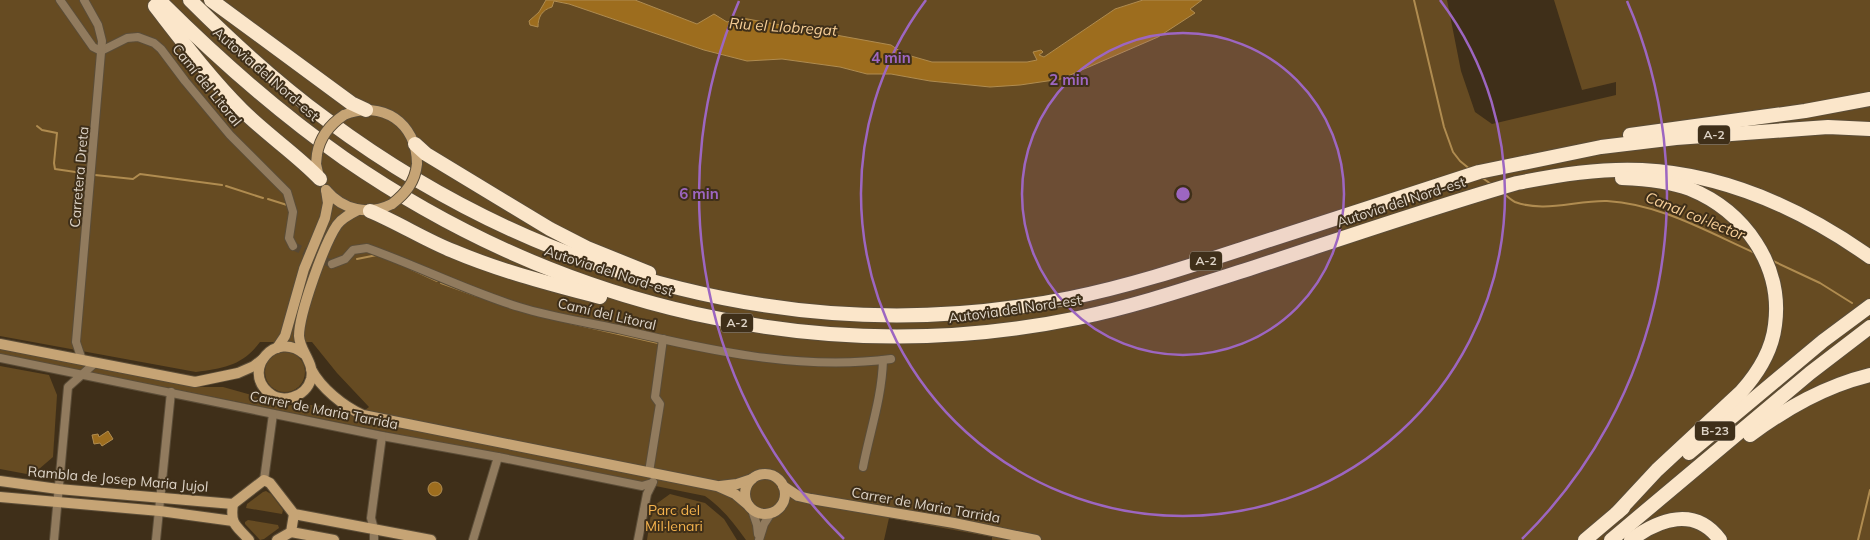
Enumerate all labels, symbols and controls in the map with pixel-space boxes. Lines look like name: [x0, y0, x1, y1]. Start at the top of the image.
water label: Riu el Llobregat: [728, 13, 838, 40]
street label: Autovia del Nord-est: [209, 23, 323, 125]
street label: Camí del Litoral: [168, 40, 246, 130]
text: 4 min: [871, 48, 911, 67]
text: 2 min: [1049, 70, 1089, 89]
street label: Carretera Dreta: [66, 126, 92, 228]
road number: A-2: [1698, 126, 1730, 144]
street label: Autovia del Nord-est: [1334, 173, 1468, 231]
text: 6 min: [679, 184, 719, 203]
centre of rings: [1174, 185, 1192, 203]
water label: Canal col·lector: [1643, 187, 1748, 244]
street label: Autovia del Nord-est: [542, 242, 676, 300]
road number: A-2: [1190, 252, 1222, 270]
street label: Autovia del Nord-est: [947, 291, 1083, 327]
street label: Camí del Litoral: [556, 294, 658, 334]
road number: A-2: [721, 314, 753, 332]
street label: Carrer de Maria Tarrida: [248, 387, 400, 433]
road number: B-23: [1695, 422, 1735, 441]
street label: Rambla de Josep Maria Jujol: [27, 462, 209, 496]
street label: Carrer de Maria Tarrida: [850, 483, 1002, 527]
park label: Parc del Mil·lenari: [645, 501, 703, 535]

